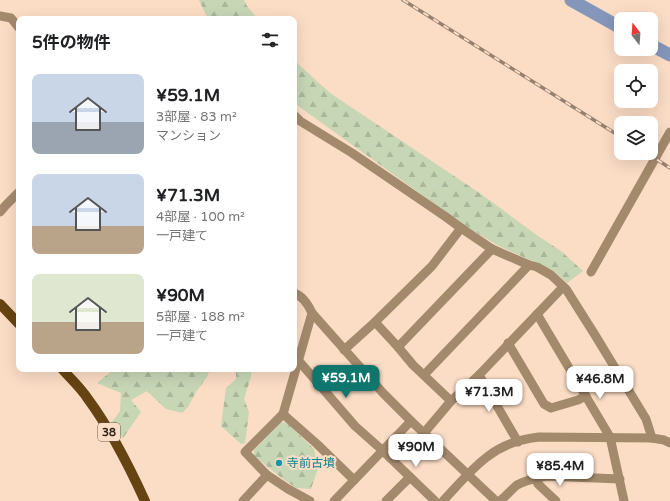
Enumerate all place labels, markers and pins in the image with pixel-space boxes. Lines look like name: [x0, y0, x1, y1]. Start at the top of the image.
pin: ¥59.1M: [313, 365, 379, 399]
pin: ¥46.8M: [567, 366, 633, 400]
pin: ¥71.3M: [456, 379, 522, 413]
pin: ¥90M: [392, 434, 440, 468]
pin: ¥85.4M: [527, 453, 593, 487]
place label: 寺前古墳: [287, 456, 335, 470]
marker: 寺前古墳: [274, 458, 284, 468]

